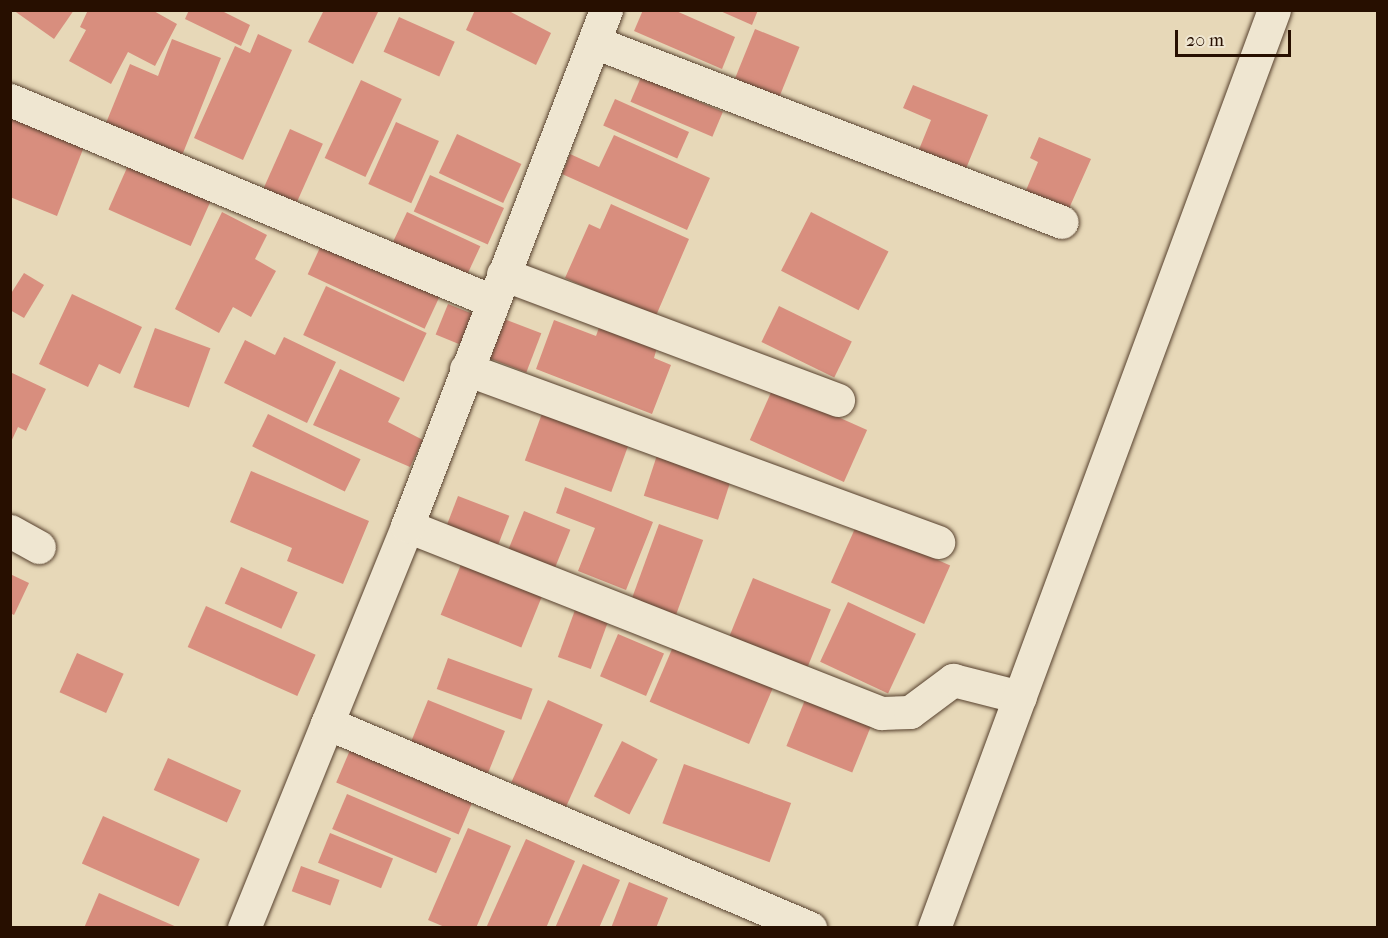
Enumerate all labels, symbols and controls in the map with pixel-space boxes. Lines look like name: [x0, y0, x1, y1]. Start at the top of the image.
scale bar: [1178, 18, 1294, 56]
text: 20 m: [1186, 30, 1224, 51]

